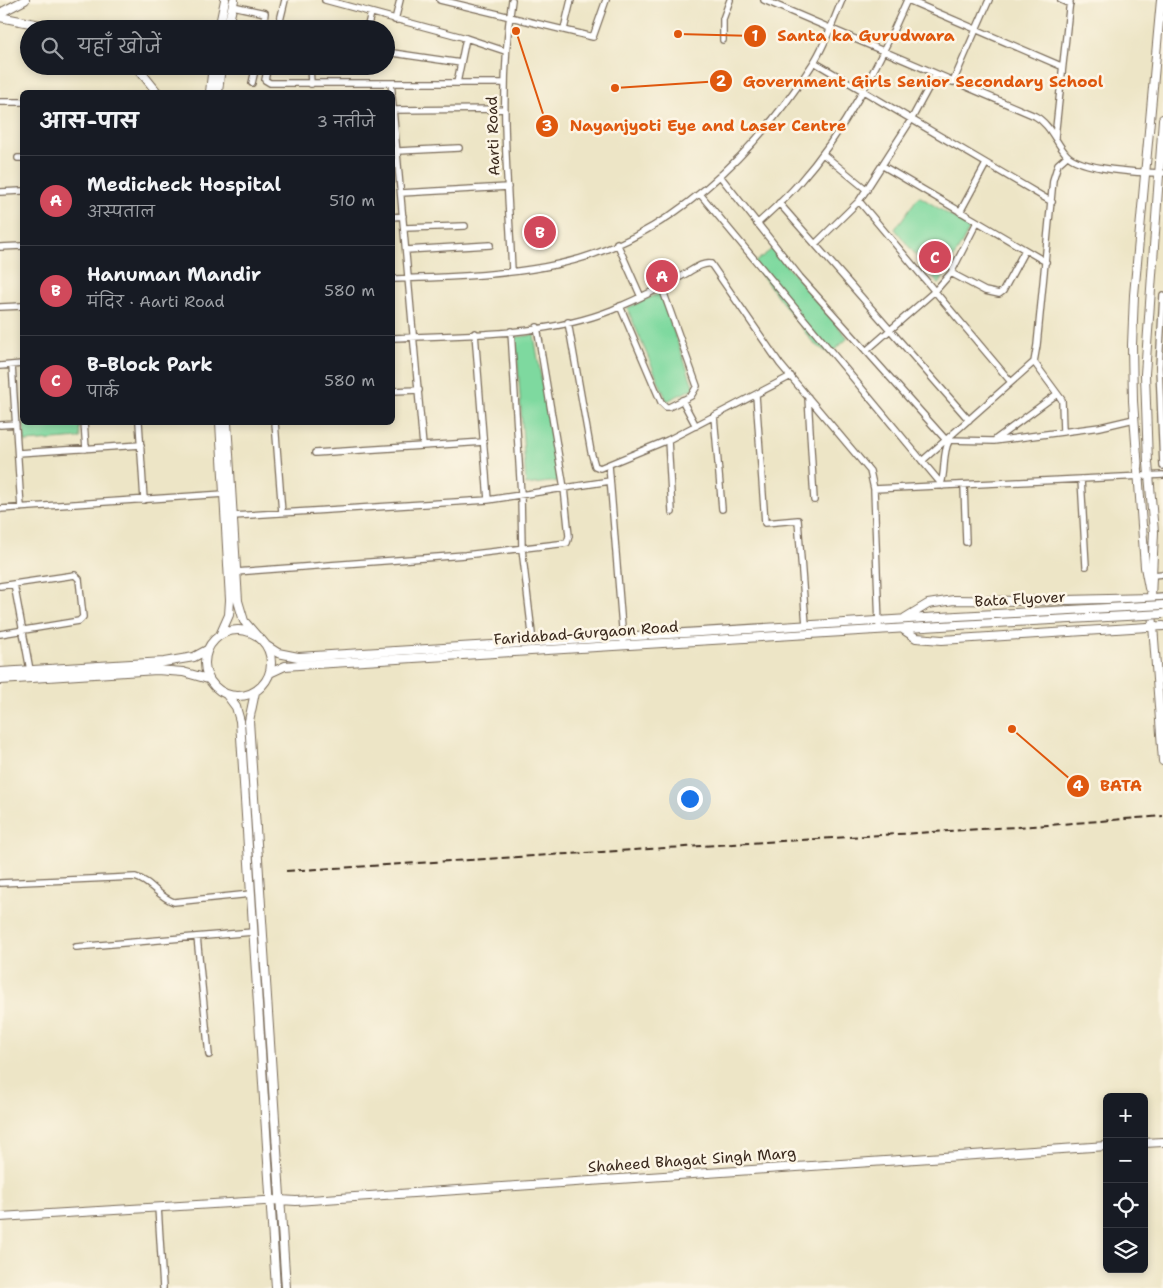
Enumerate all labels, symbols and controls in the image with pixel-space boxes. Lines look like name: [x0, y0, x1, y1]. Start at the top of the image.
search box: [20, 20, 395, 75]
callout: Santa ka Gurudwara: [742, 20, 965, 51]
text: Santa ka Gurudwara: [777, 25, 955, 46]
text: 1: [752, 26, 759, 46]
icon: search: [38, 34, 66, 62]
text: यहाँ खोजें: [78, 34, 161, 59]
callout: Government Girls Senior Secondary School: [708, 66, 1114, 97]
text: 2: [716, 71, 727, 91]
text: Government Girls Senior Secondary School: [743, 71, 1104, 92]
street label: Aarti Road: [482, 95, 504, 176]
text: आस-पास: [40, 107, 138, 135]
callout: Nayanjyoti Eye and Laser Centre: [535, 110, 856, 141]
text: 3 नतीजे: [317, 111, 375, 132]
text: Nayanjyoti Eye and Laser Centre: [570, 115, 847, 136]
text: 3: [542, 116, 552, 136]
text: Medicheck Hospital: [87, 172, 281, 197]
text: A: [50, 190, 62, 211]
text: 510 m: [329, 190, 375, 211]
text: अस्पताल: [87, 201, 155, 222]
pin: B: [524, 213, 556, 251]
pin: C: [919, 238, 951, 276]
pin: A: [646, 257, 678, 295]
text: Hanuman Mandir: [87, 262, 261, 287]
text: B: [51, 280, 61, 301]
text: 580 m: [324, 280, 375, 301]
text: मंदिर · Aarti Road: [87, 291, 225, 312]
text: B-Block Park: [87, 352, 213, 377]
text: C: [51, 370, 61, 391]
text: 580 m: [324, 370, 375, 391]
text: पार्क: [87, 381, 118, 402]
street label: Bata Flyover: [974, 587, 1066, 611]
street label: Faridabad-Gurgaon Road: [493, 617, 680, 649]
callout: BATA: [1065, 770, 1152, 801]
text: BATA: [1100, 775, 1142, 796]
text: 4: [1073, 776, 1084, 796]
your location: [677, 786, 703, 812]
map controls: [1103, 1093, 1148, 1273]
button: +: [1103, 1093, 1148, 1138]
button: −: [1103, 1138, 1148, 1183]
street label: Shaheed Bhagat Singh Marg: [587, 1143, 797, 1177]
button: locate: [1103, 1183, 1148, 1228]
button: layers: [1103, 1228, 1148, 1273]

